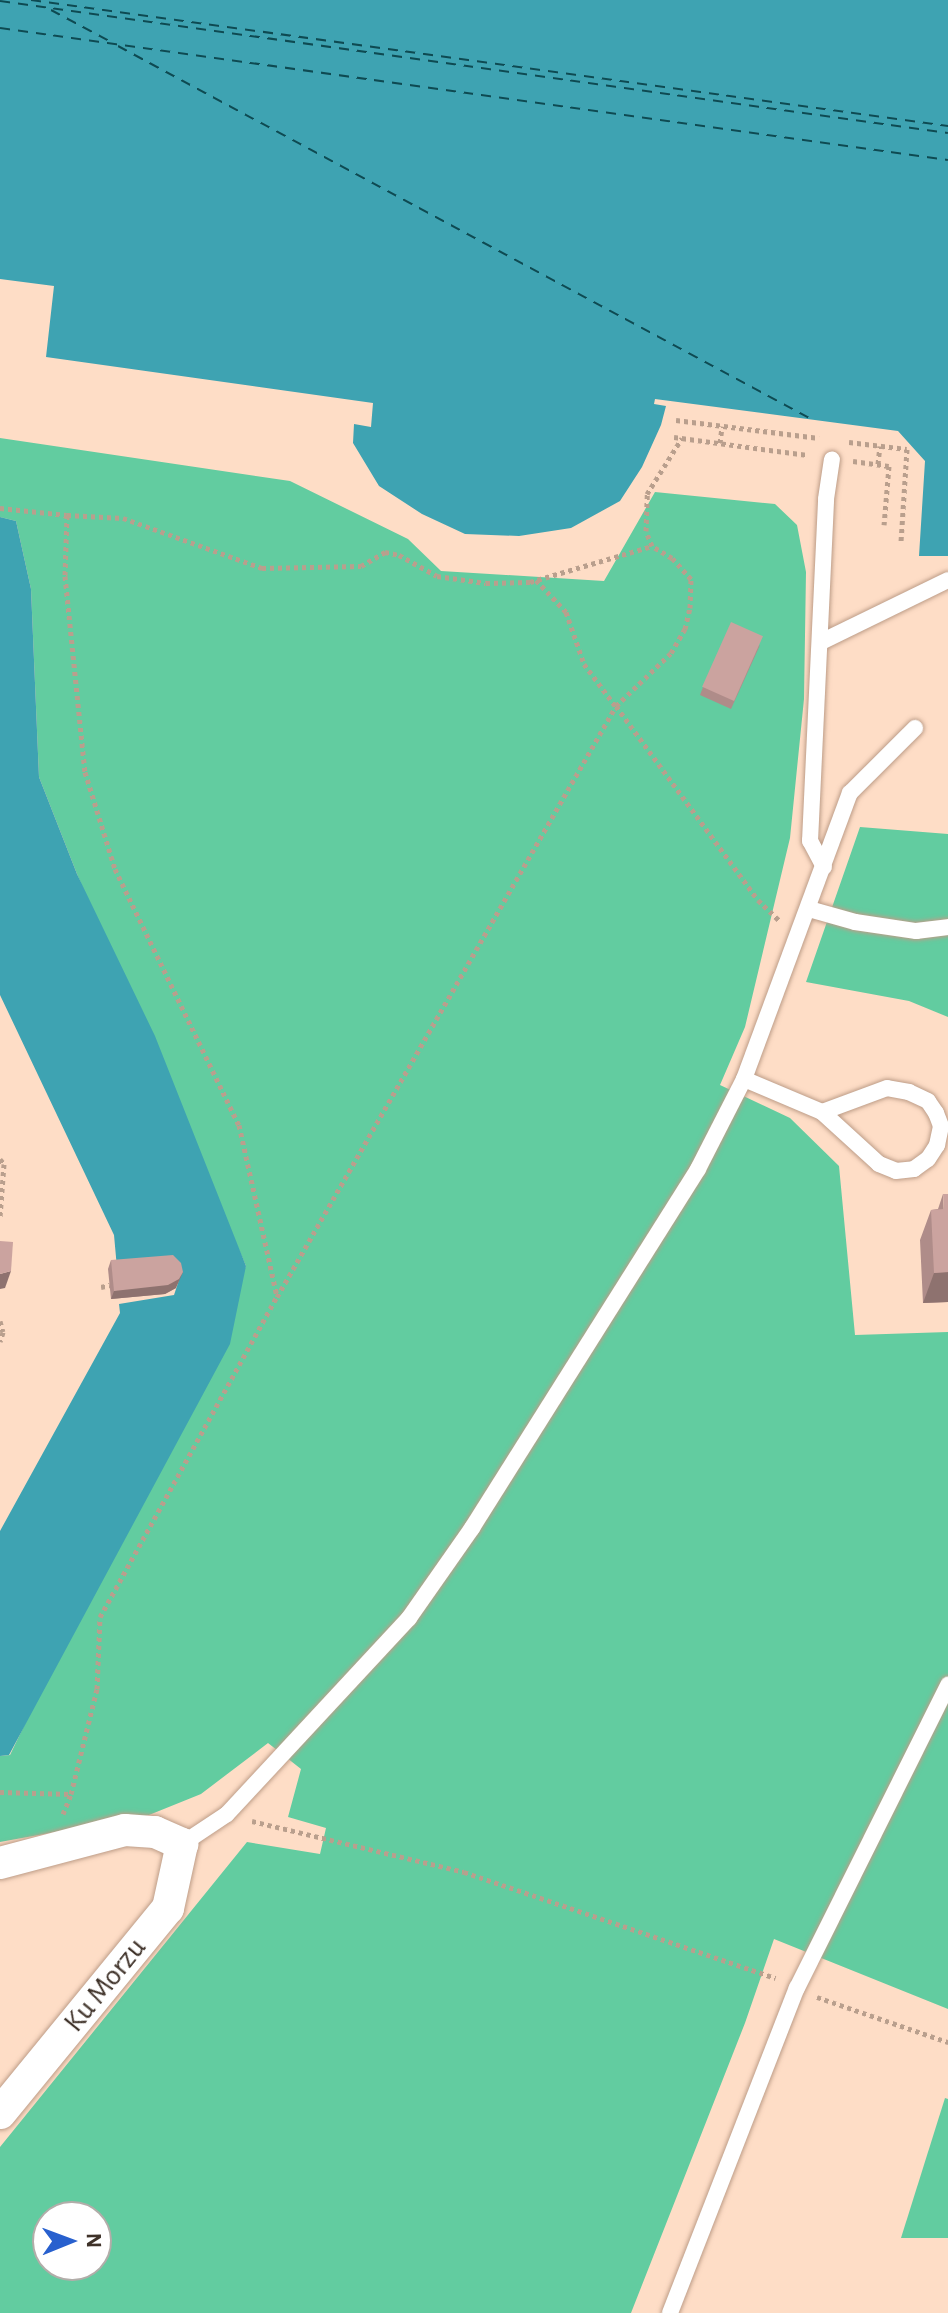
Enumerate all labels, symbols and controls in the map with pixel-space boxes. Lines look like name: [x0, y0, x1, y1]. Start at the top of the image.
street label: Ku Morzu: [56, 1931, 154, 2039]
north arrow: [32, 2201, 112, 2281]
text: N: [83, 2233, 105, 2248]

